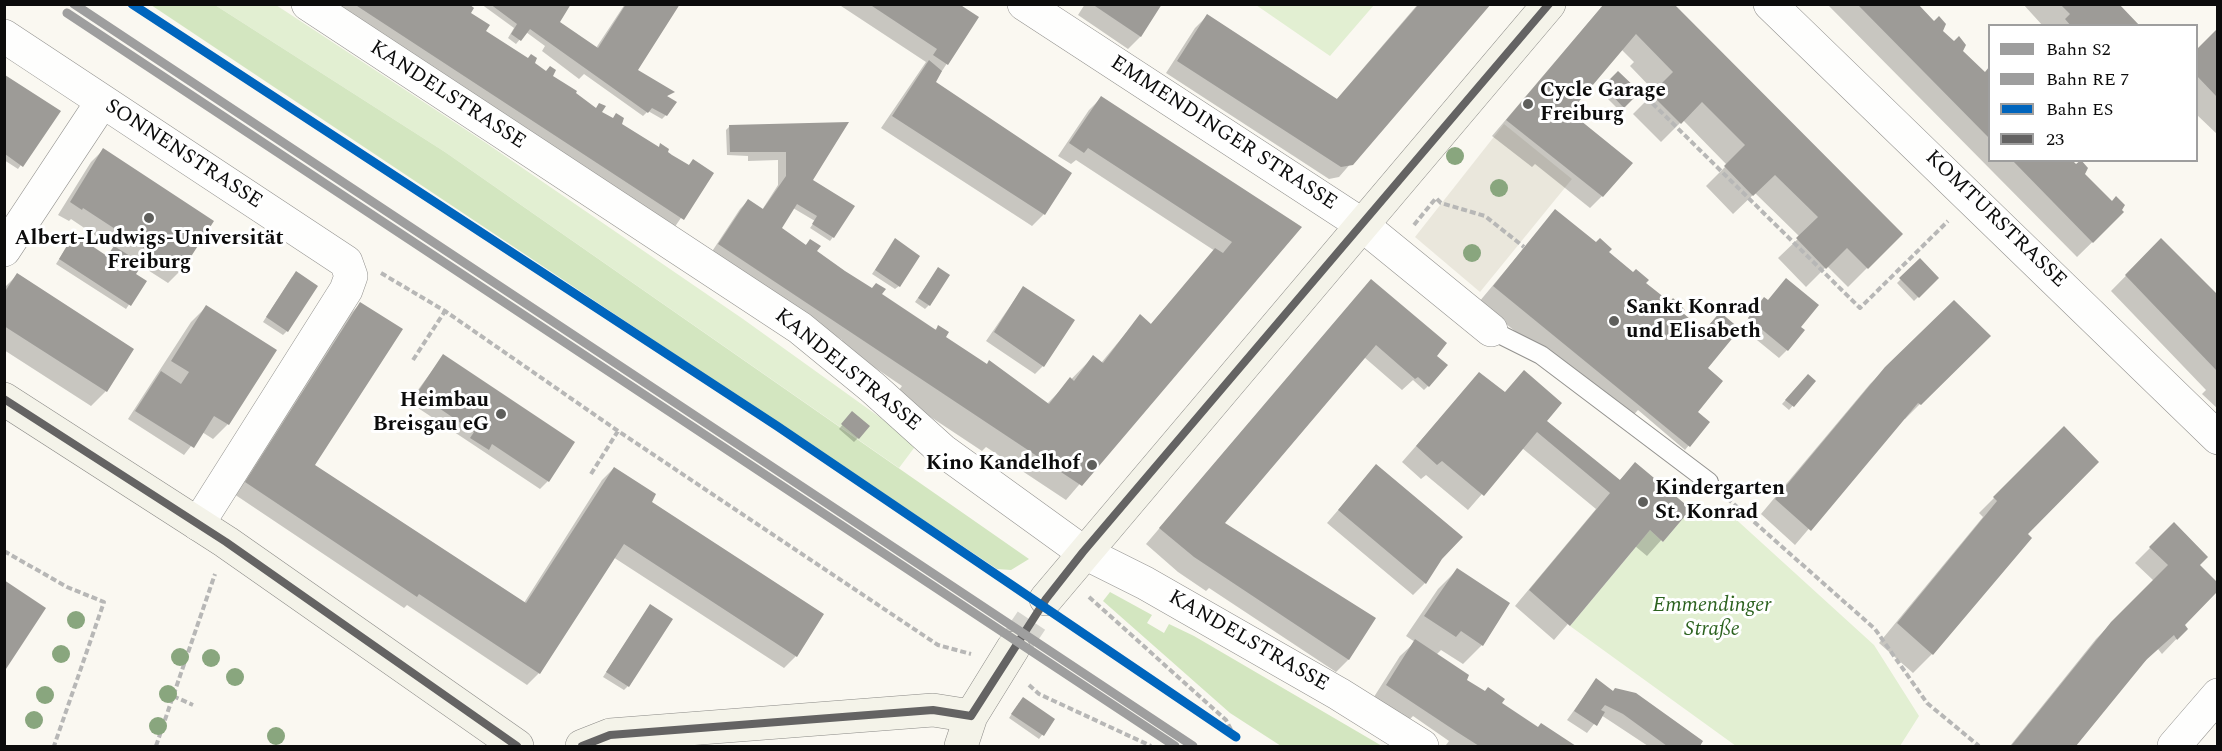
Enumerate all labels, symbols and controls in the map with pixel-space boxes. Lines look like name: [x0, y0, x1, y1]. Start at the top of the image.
legend: [1988, 24, 2198, 162]
street label: KANDELSTRASSE: [364, 36, 530, 156]
text: Bahn S2: [2046, 36, 2111, 63]
street label: EMMENDINGER STRASSE: [1105, 51, 1341, 217]
text: Bahn RE 7: [2046, 66, 2129, 93]
place label: Cycle Garage Freiburg: [1540, 79, 1666, 129]
street label: SONNENSTRASSE: [100, 95, 266, 215]
text: Bahn ES: [2046, 96, 2113, 123]
marker: Cycle Garage Freiburg: [1521, 97, 1535, 111]
text: 23: [2046, 126, 2064, 153]
street label: KOMTURSTRASSE: [1919, 146, 2071, 294]
marker: Albert-Ludwigs-Universität Freiburg: [142, 211, 156, 225]
place label: Albert-Ludwigs-Universität Freiburg: [14, 227, 284, 277]
place label: Sankt Konrad und Elisabeth: [1626, 296, 1761, 346]
street label: KANDELSTRASSE: [769, 304, 925, 438]
marker: Sankt Konrad und Elisabeth: [1607, 314, 1621, 328]
place label: Heimbau Breisgau eG: [373, 389, 489, 439]
marker: Heimbau Breisgau eG: [494, 407, 508, 421]
place label: Kino Kandelhof: [926, 452, 1080, 478]
marker: Kino Kandelhof: [1085, 458, 1099, 472]
place label: Kindergarten St. Konrad: [1655, 477, 1785, 527]
marker: Kindergarten St. Konrad: [1636, 495, 1650, 509]
street label: KANDELSTRASSE: [1163, 586, 1333, 698]
park label: Emmendinger Straße: [1652, 594, 1772, 644]

